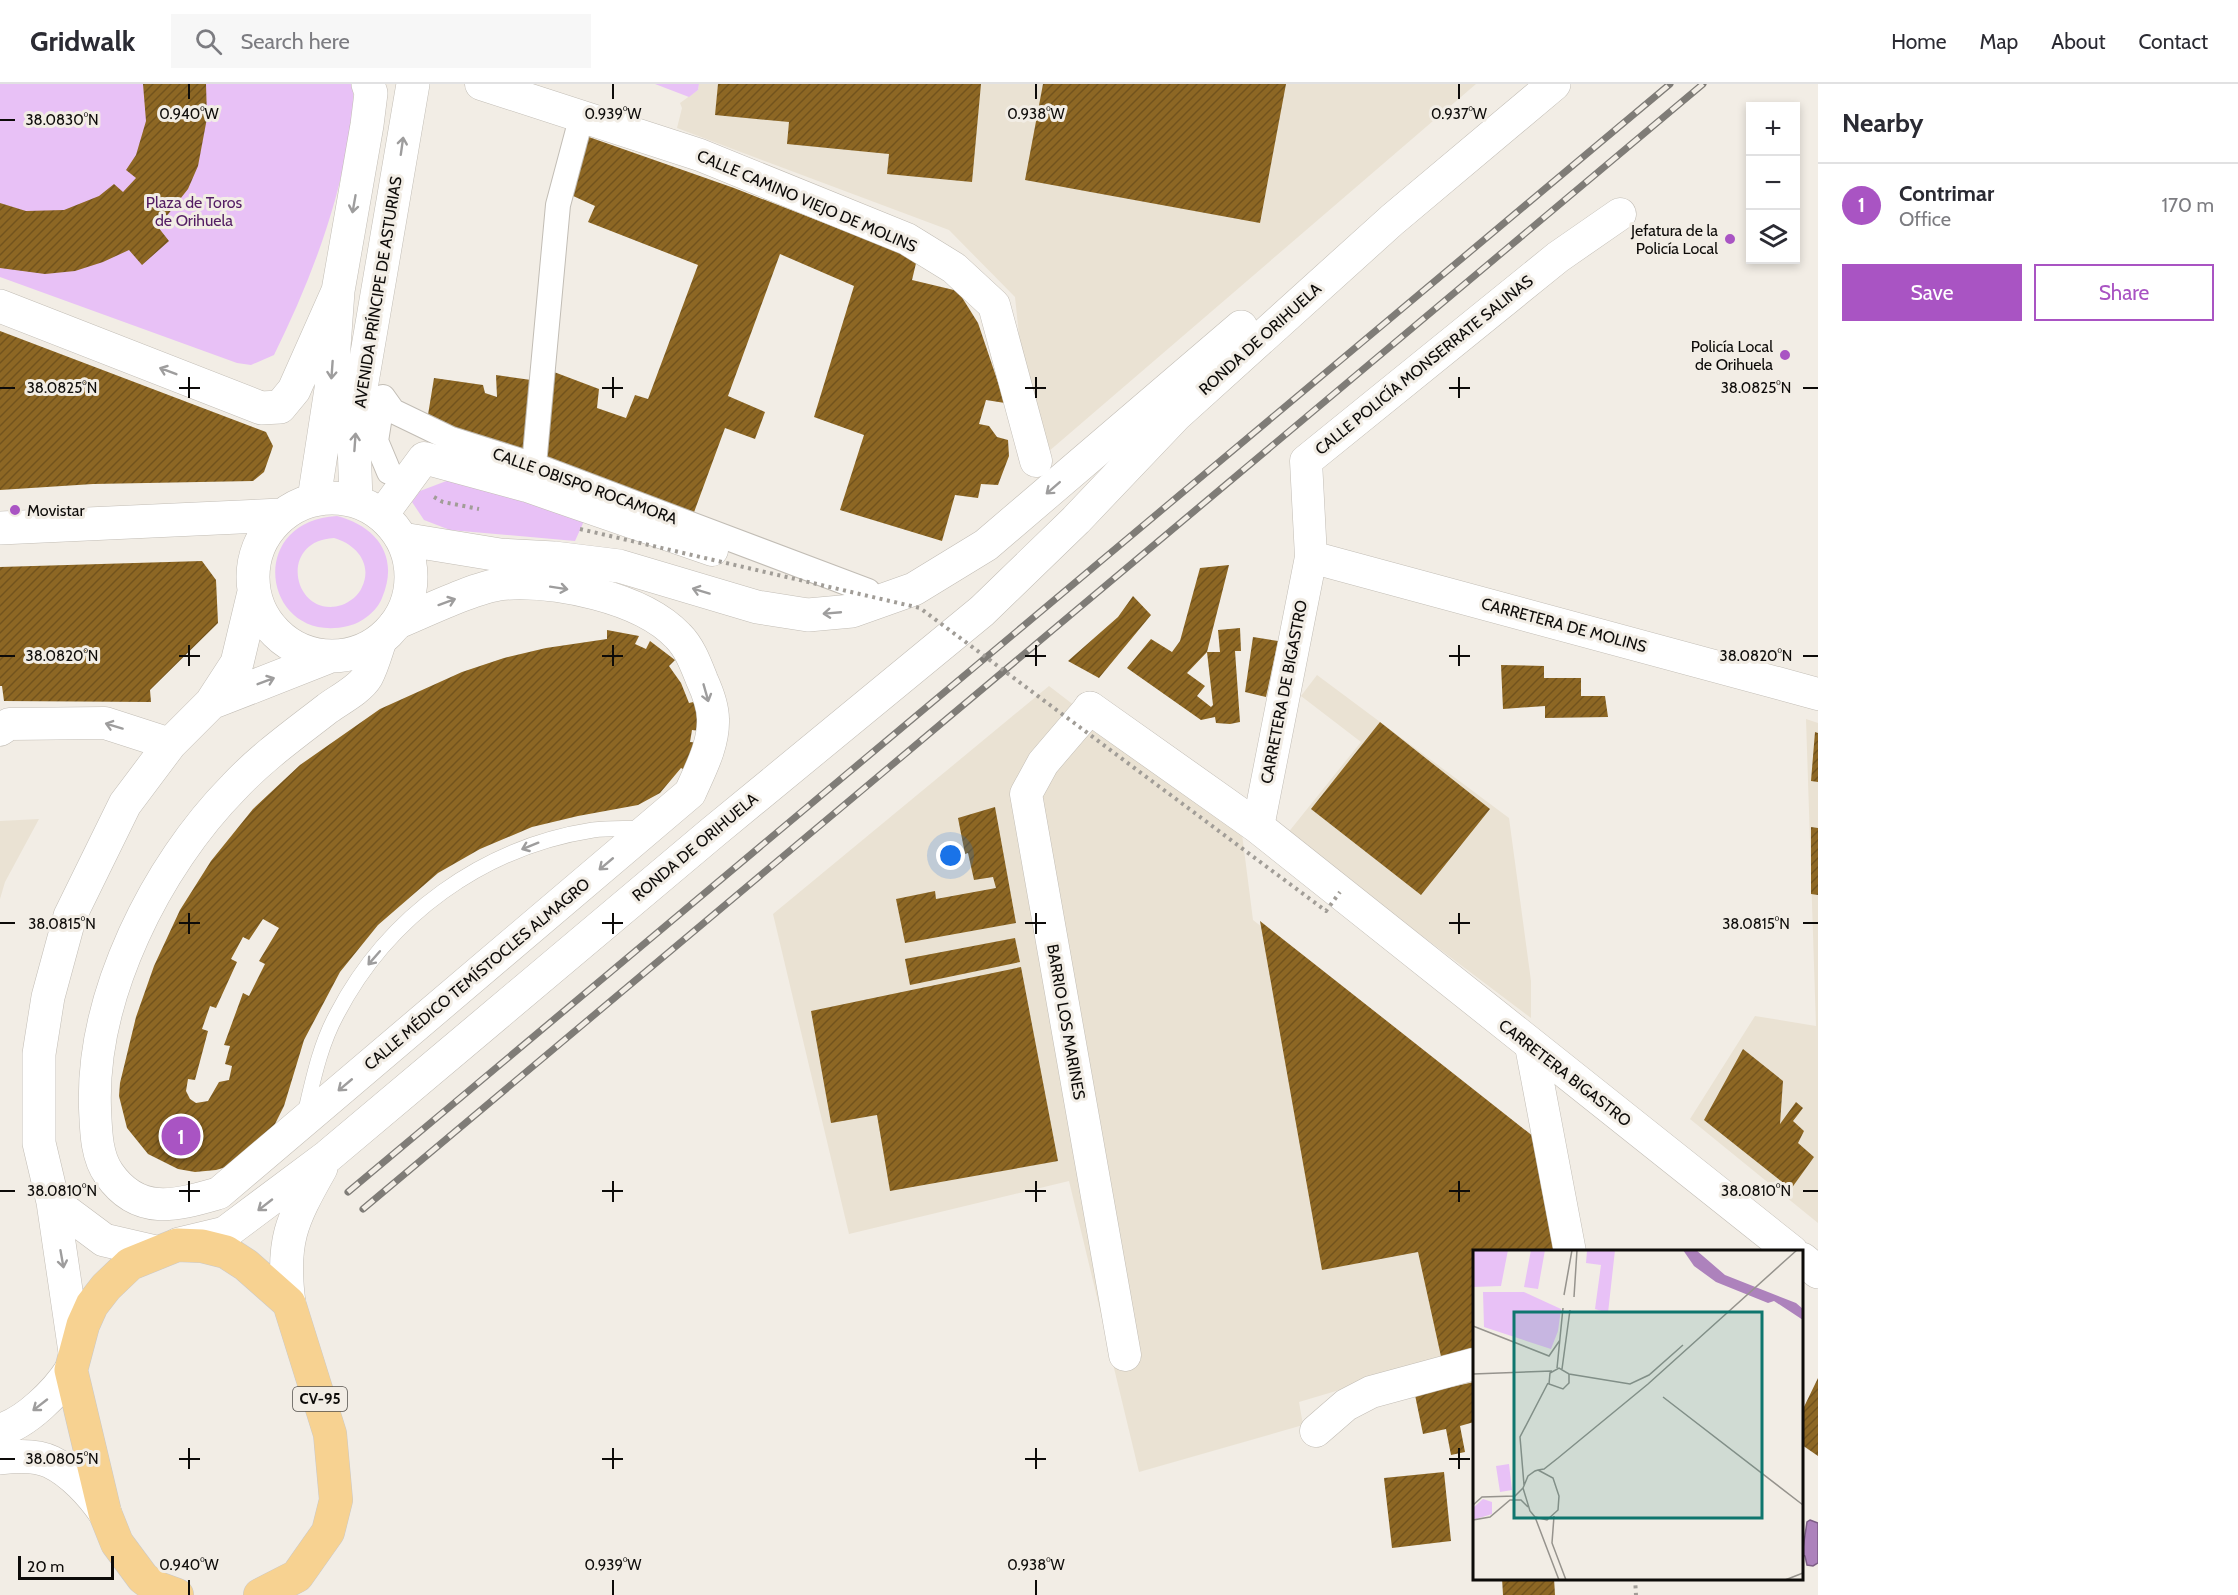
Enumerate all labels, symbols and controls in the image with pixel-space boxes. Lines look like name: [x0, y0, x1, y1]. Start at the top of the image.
search box: [171, 14, 591, 68]
text: Gridwalk: [30, 24, 135, 58]
icon: search: [192, 25, 225, 58]
text: Search here: [240, 28, 350, 55]
text: Home: [1891, 29, 1947, 54]
text: Map: [1980, 29, 2018, 54]
text: About: [2051, 29, 2105, 54]
text: Contact: [2138, 29, 2208, 54]
map controls: [1746, 102, 1800, 264]
button: +: [1746, 102, 1800, 156]
text: 0.940°W: [159, 105, 220, 123]
text: 0.939°W: [584, 105, 642, 123]
text: 0.938°W: [1007, 105, 1066, 123]
text: 0.937°W: [1431, 105, 1488, 123]
text: Nearby: [1842, 107, 1923, 139]
text: 38.0830°N: [25, 111, 99, 129]
one-way arrow: [396, 137, 407, 157]
street label: CALLE CAMINO VIEJO DE MOLINS: [694, 146, 920, 256]
button: −: [1746, 156, 1800, 210]
street label: AVENIDA PRÍNCIPE DE ASTURIAS: [350, 175, 406, 409]
text: Contrimar: [1899, 180, 1994, 207]
park label: Plaza de Toros de Orihuela: [146, 193, 243, 230]
one-way arrow: [348, 193, 359, 213]
text: 1: [1858, 193, 1865, 217]
text: 170 m: [2162, 193, 2214, 217]
text: Office: [1899, 207, 1951, 231]
button: layers: [1746, 210, 1800, 264]
place label: Jefatura de la Policía Local: [1630, 221, 1718, 258]
marker: Jefatura de la Policía Local: [1723, 232, 1737, 246]
button: Save: [1842, 264, 2022, 321]
button: Share: [2034, 264, 2214, 321]
street label: CALLE POLICÍA MONSERRATE SALINAS: [1311, 271, 1537, 459]
street label: RONDA DE ORIHUELA: [1195, 279, 1325, 399]
place label: Policía Local de Orihuela: [1691, 337, 1773, 374]
marker: Policía Local de Orihuela: [1778, 348, 1792, 362]
one-way arrow: [326, 360, 337, 380]
one-way arrow: [159, 365, 177, 376]
text: 38.0825°N: [27, 379, 97, 397]
text: 38.0825°N: [1721, 379, 1791, 397]
one-way arrow: [349, 433, 360, 453]
street label: CALLE OBISPO ROCAMORA: [490, 444, 680, 528]
one-way arrow: [1045, 482, 1061, 495]
place label: Movistar: [27, 501, 85, 520]
marker: Movistar: [8, 503, 22, 517]
one-way arrow: [549, 583, 568, 594]
one-way arrow: [692, 585, 711, 596]
street label: CARRETERA DE MOLINS: [1479, 594, 1649, 656]
one-way arrow: [437, 596, 456, 607]
street label: CARRETERA DE BIGASTRO: [1257, 599, 1311, 785]
one-way arrow: [822, 608, 842, 619]
text: 38.0820°N: [26, 647, 98, 665]
text: 38.0820°N: [1720, 647, 1792, 665]
one-way arrow: [256, 675, 275, 686]
one-way arrow: [701, 683, 713, 702]
one-way arrow: [105, 720, 124, 731]
street label: RONDA DE ORIHUELA: [628, 789, 762, 905]
one-way arrow: [521, 841, 540, 852]
your location: [936, 841, 965, 870]
one-way arrow: [598, 858, 614, 871]
street label: CALLE MÉDICO TEMÍSTOCLES ALMAGRO: [360, 874, 594, 1074]
text: 38.0815°N: [28, 915, 96, 933]
text: 38.0815°N: [1722, 915, 1790, 933]
street label: BARRIO LOS MARINES: [1043, 943, 1089, 1101]
one-way arrow: [367, 950, 380, 966]
street label: CARRETERA BIGASTRO: [1495, 1016, 1635, 1130]
one-way arrow: [337, 1079, 353, 1092]
pin: 1: [162, 1114, 201, 1158]
text: 38.0810°N: [27, 1182, 97, 1200]
text: 38.0810°N: [1721, 1182, 1791, 1200]
one-way arrow: [257, 1198, 273, 1211]
one-way arrow: [57, 1249, 68, 1269]
inset map: [1473, 1250, 1803, 1580]
road number: CV-95: [293, 1387, 347, 1411]
one-way arrow: [32, 1398, 48, 1411]
text: 38.0805°N: [25, 1450, 99, 1468]
scale bar: [18, 1553, 114, 1580]
text: 0.940°W: [159, 1556, 220, 1574]
text: 0.939°W: [584, 1556, 642, 1574]
text: 0.938°W: [1007, 1556, 1066, 1574]
text: 20 m: [27, 1557, 64, 1576]

